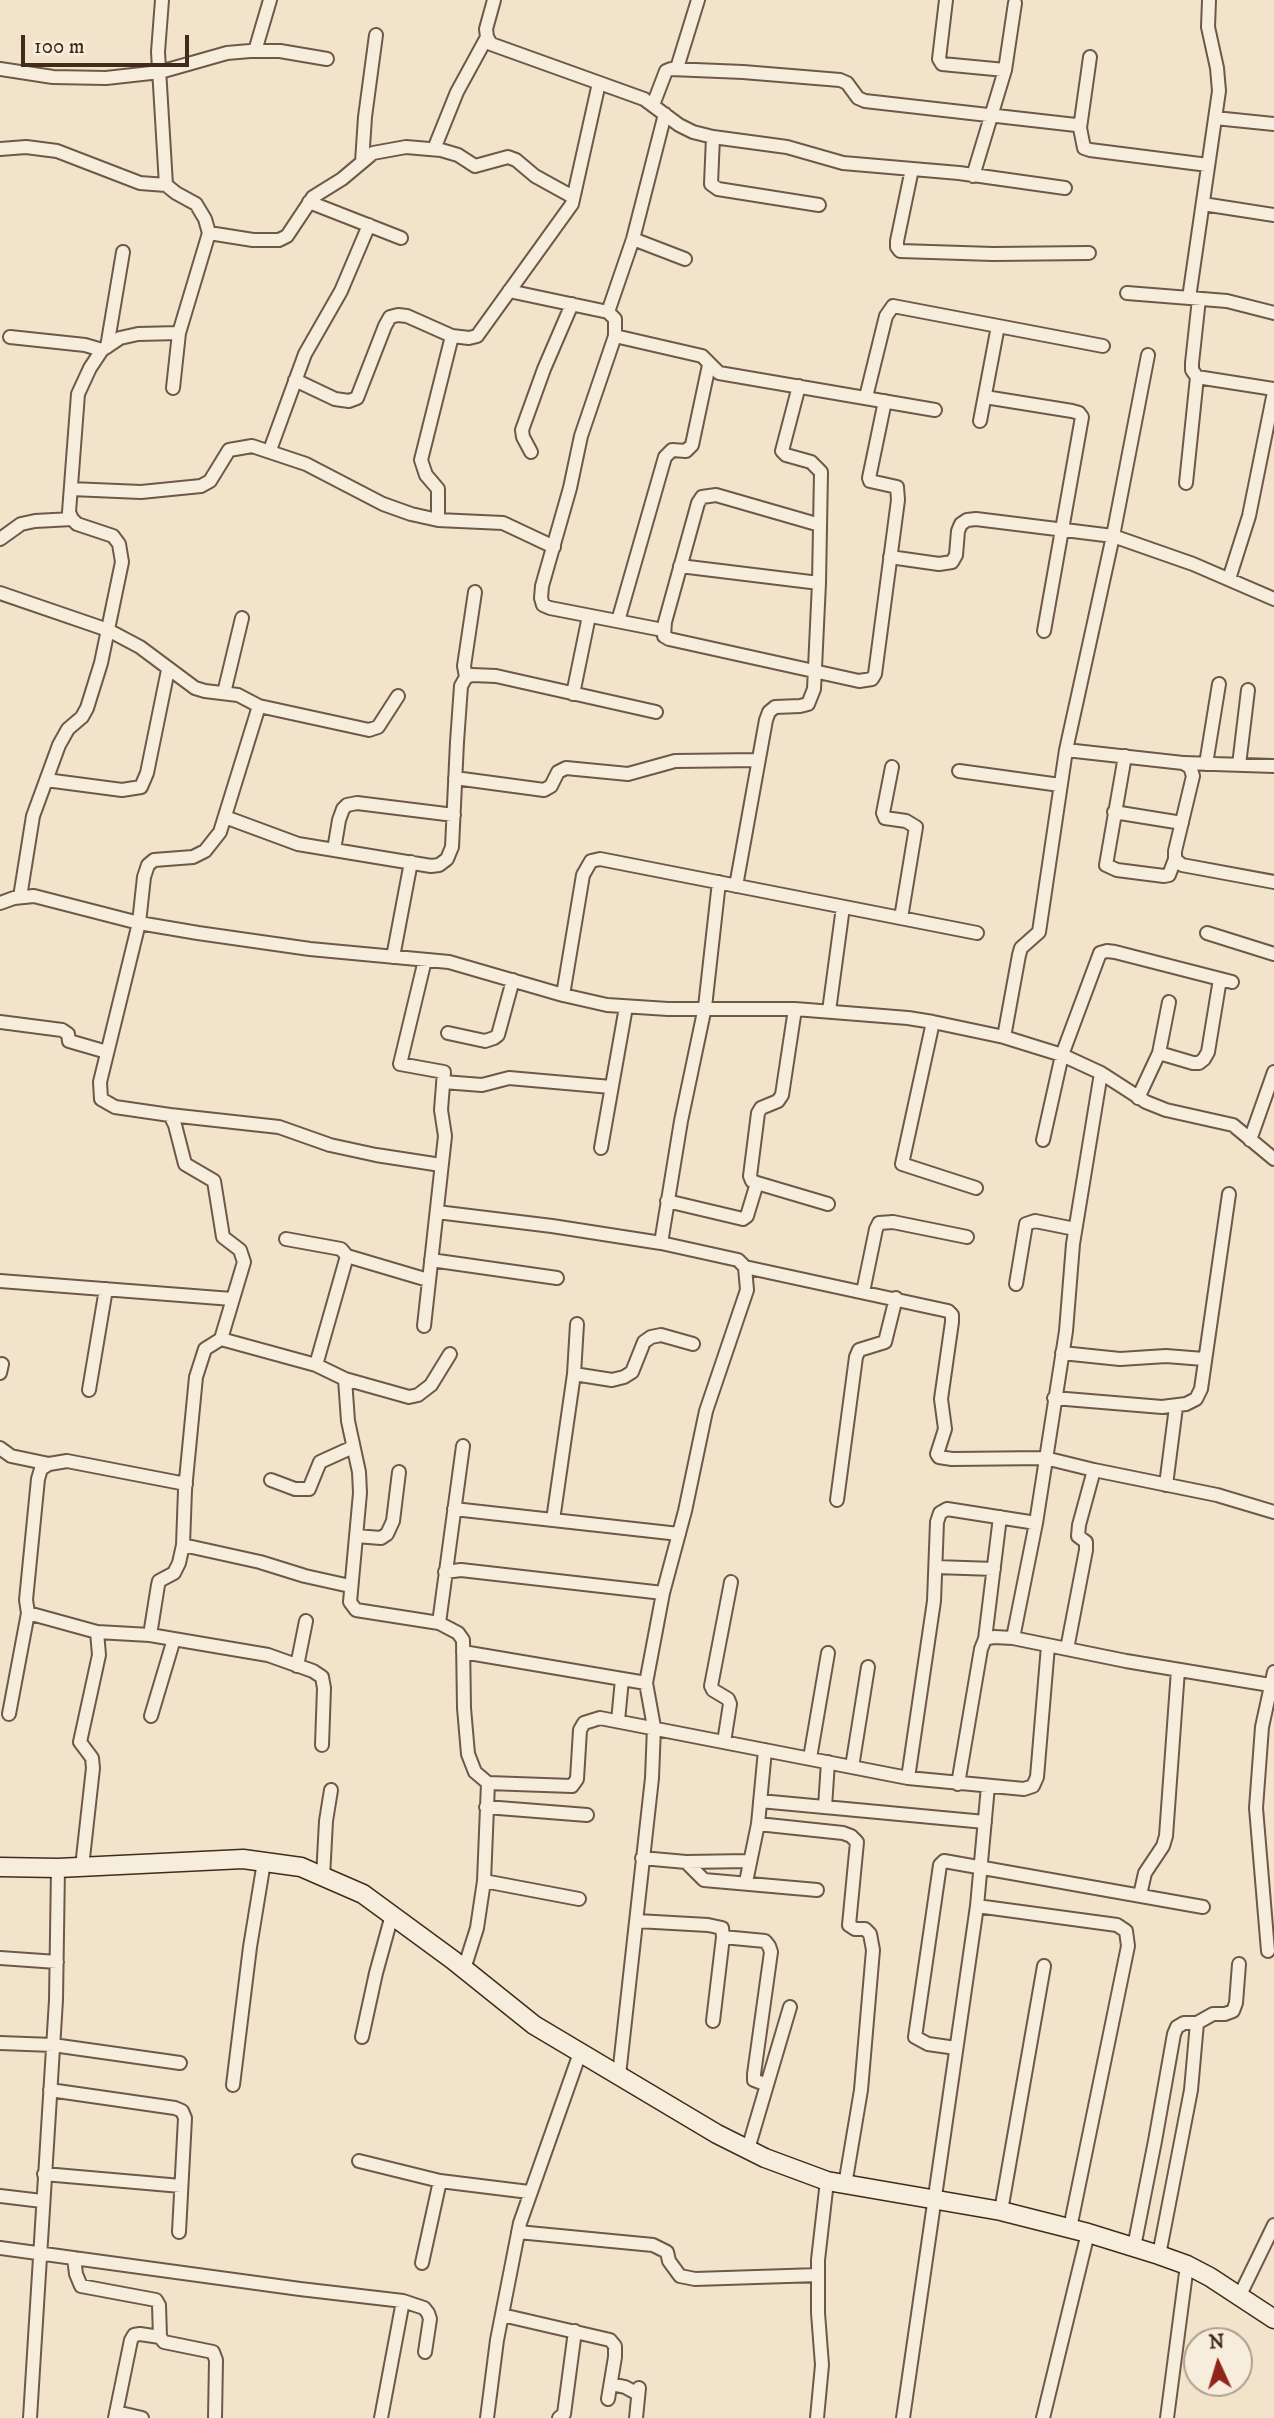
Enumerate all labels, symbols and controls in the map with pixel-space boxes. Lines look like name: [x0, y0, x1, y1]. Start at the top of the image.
scale bar: [24, 21, 192, 65]
text: 100 m: [34, 34, 85, 60]
north arrow: [1183, 2327, 1253, 2397]
text: N: [1208, 2331, 1225, 2355]

